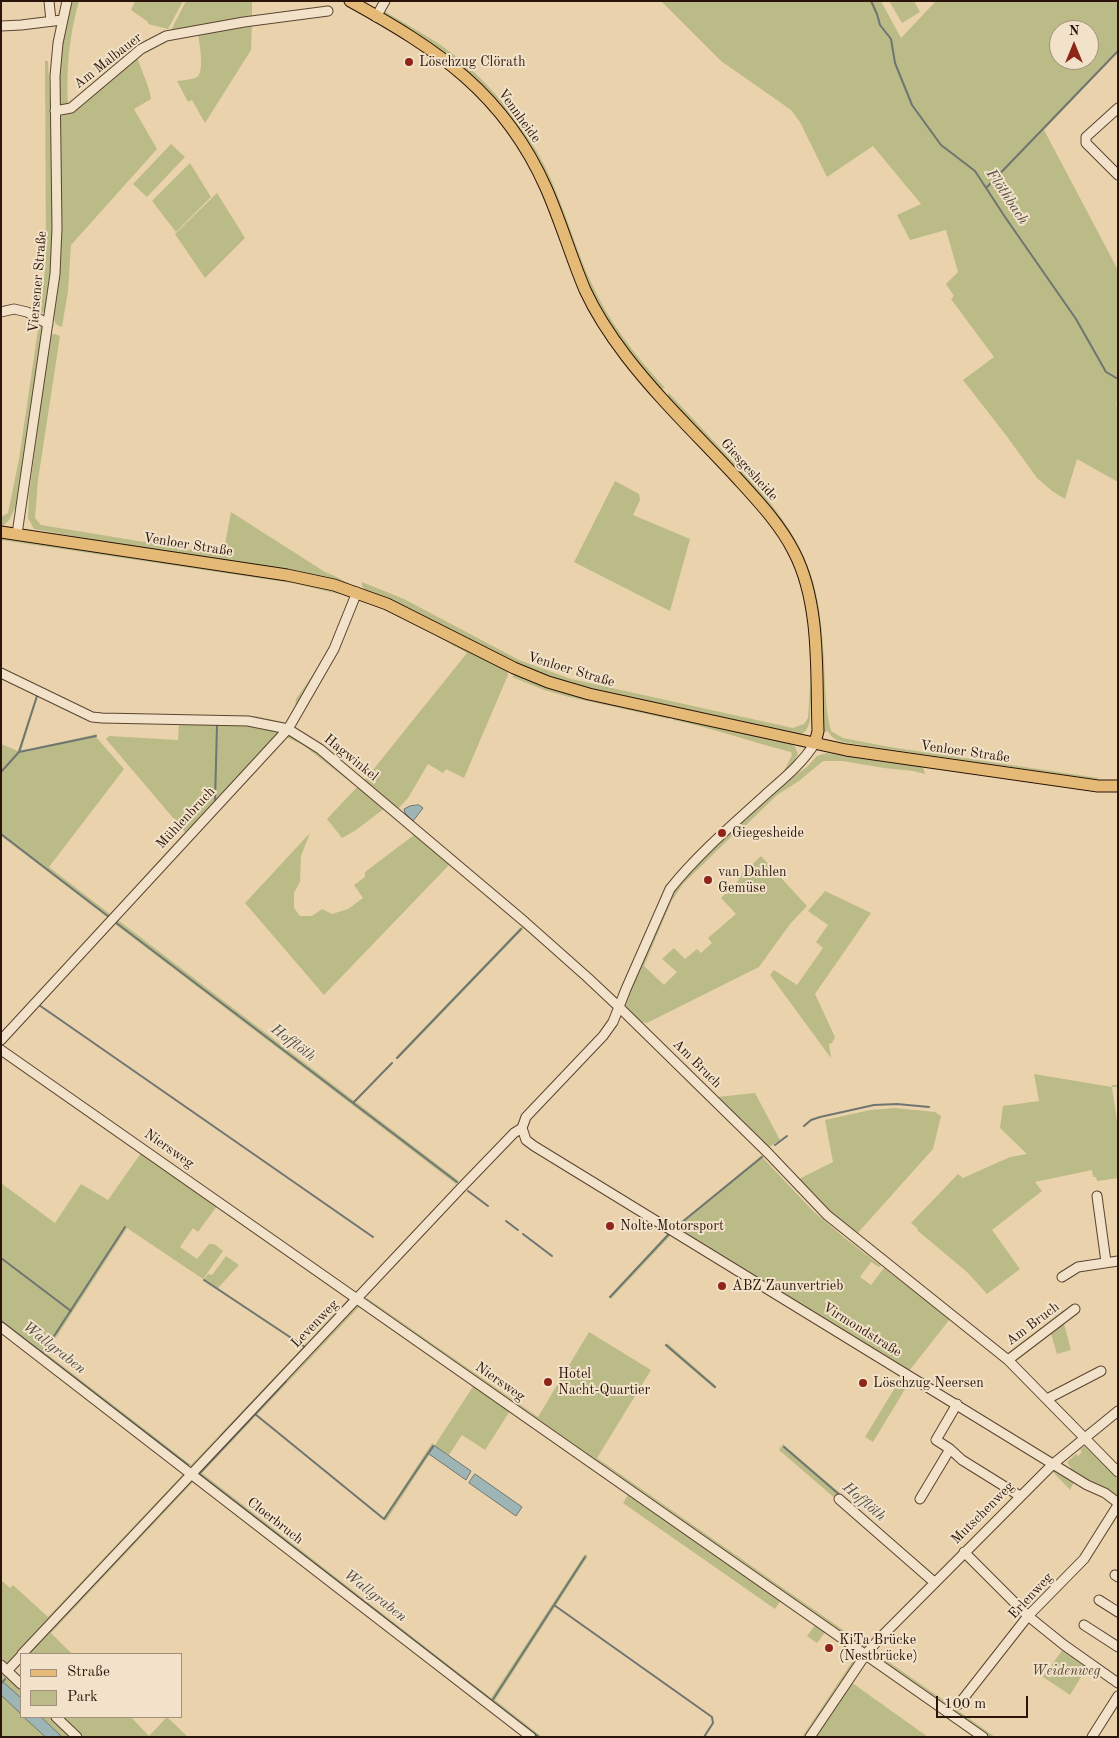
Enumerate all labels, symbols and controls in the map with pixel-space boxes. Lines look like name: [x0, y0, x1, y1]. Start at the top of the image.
north arrow: [1049, 20, 1099, 70]
text: N: [1069, 24, 1079, 38]
street label: Am Malbauer: [71, 29, 145, 93]
place label: Löschzug Clörath: [419, 54, 526, 70]
marker: Löschzug Clörath: [403, 56, 415, 68]
street label: Vennheide: [494, 86, 544, 146]
water label: Flöthbach: [982, 166, 1032, 228]
street label: Viersener Straße: [25, 230, 51, 334]
street label: Giesgesheide: [717, 435, 781, 505]
street label: Venloer Straße: [142, 530, 234, 560]
street label: Venloer Straße: [525, 649, 617, 691]
street label: Hagwinkel: [320, 731, 382, 785]
street label: Venloer Straße: [919, 737, 1011, 767]
street label: Mühlenbruch: [153, 783, 219, 853]
place label: Giegesheide: [732, 825, 804, 841]
marker: Giegesheide: [716, 827, 728, 839]
place label: van Dahlen Gemüse: [718, 864, 787, 896]
marker: van Dahlen Gemüse: [702, 874, 714, 886]
water label: Hofflöth: [267, 1020, 319, 1066]
street label: Am Bruch: [669, 1036, 725, 1092]
street label: Niersweg: [141, 1126, 197, 1172]
place label: Nolte Motorsport: [620, 1218, 724, 1234]
marker: Nolte Motorsport: [604, 1220, 616, 1232]
place label: ABZ Zaunvertrieb: [732, 1278, 843, 1294]
marker: ABZ Zaunvertrieb: [716, 1280, 728, 1292]
street label: Levenweg: [288, 1296, 342, 1352]
street label: Virmondstraße: [819, 1299, 905, 1361]
street label: Am Bruch: [1003, 1299, 1063, 1349]
water label: Wallgraben: [19, 1318, 89, 1378]
street label: Niersweg: [472, 1359, 528, 1405]
place label: Hotel Nacht-Quartier: [558, 1366, 650, 1398]
place label: Löschzug Neersen: [873, 1375, 984, 1391]
marker: Hotel Nacht-Quartier: [542, 1376, 554, 1388]
marker: Löschzug Neersen: [857, 1377, 869, 1389]
water label: Hofflöth: [839, 1478, 889, 1526]
street label: Mutschenweg: [948, 1478, 1018, 1548]
street label: Cloerbruch: [244, 1494, 306, 1548]
water label: Wallgraben: [340, 1566, 410, 1626]
street label: Erlenweg: [1005, 1569, 1057, 1623]
place label: KiTa Brücke (Nestbrücke): [839, 1632, 918, 1664]
marker: KiTa Brücke (Nestbrücke): [823, 1642, 835, 1654]
legend: [20, 1653, 182, 1718]
park label: Weidenweg: [1031, 1663, 1101, 1679]
text: Straße: [67, 1665, 110, 1680]
scale bar: [939, 1686, 1032, 1718]
text: Park: [67, 1690, 98, 1705]
text: 100 m: [944, 1697, 986, 1712]

